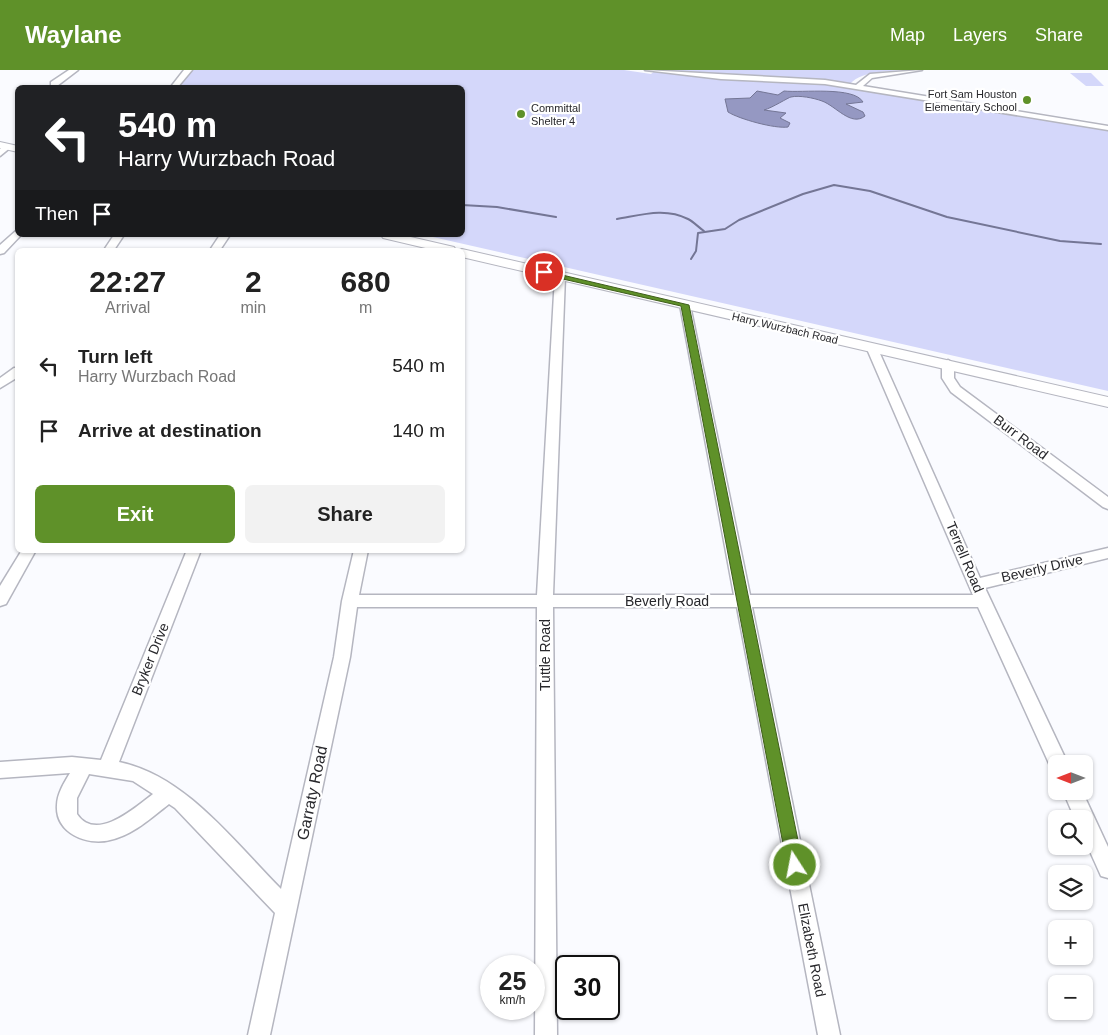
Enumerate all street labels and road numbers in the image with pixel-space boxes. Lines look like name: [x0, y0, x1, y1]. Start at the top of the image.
street label: Harry Wurzbach Road: [731, 310, 839, 346]
street label: Burr Road: [991, 411, 1051, 463]
street label: Terrell Road: [943, 519, 987, 595]
street label: Beverly Drive: [1000, 551, 1085, 585]
street label: Beverly Road: [625, 593, 709, 609]
street label: Tuttle Road: [537, 619, 553, 691]
street label: Bryker Drive: [128, 620, 172, 698]
street label: Garraty Road: [294, 744, 330, 842]
street label: Elizabeth Road: [795, 902, 829, 998]

